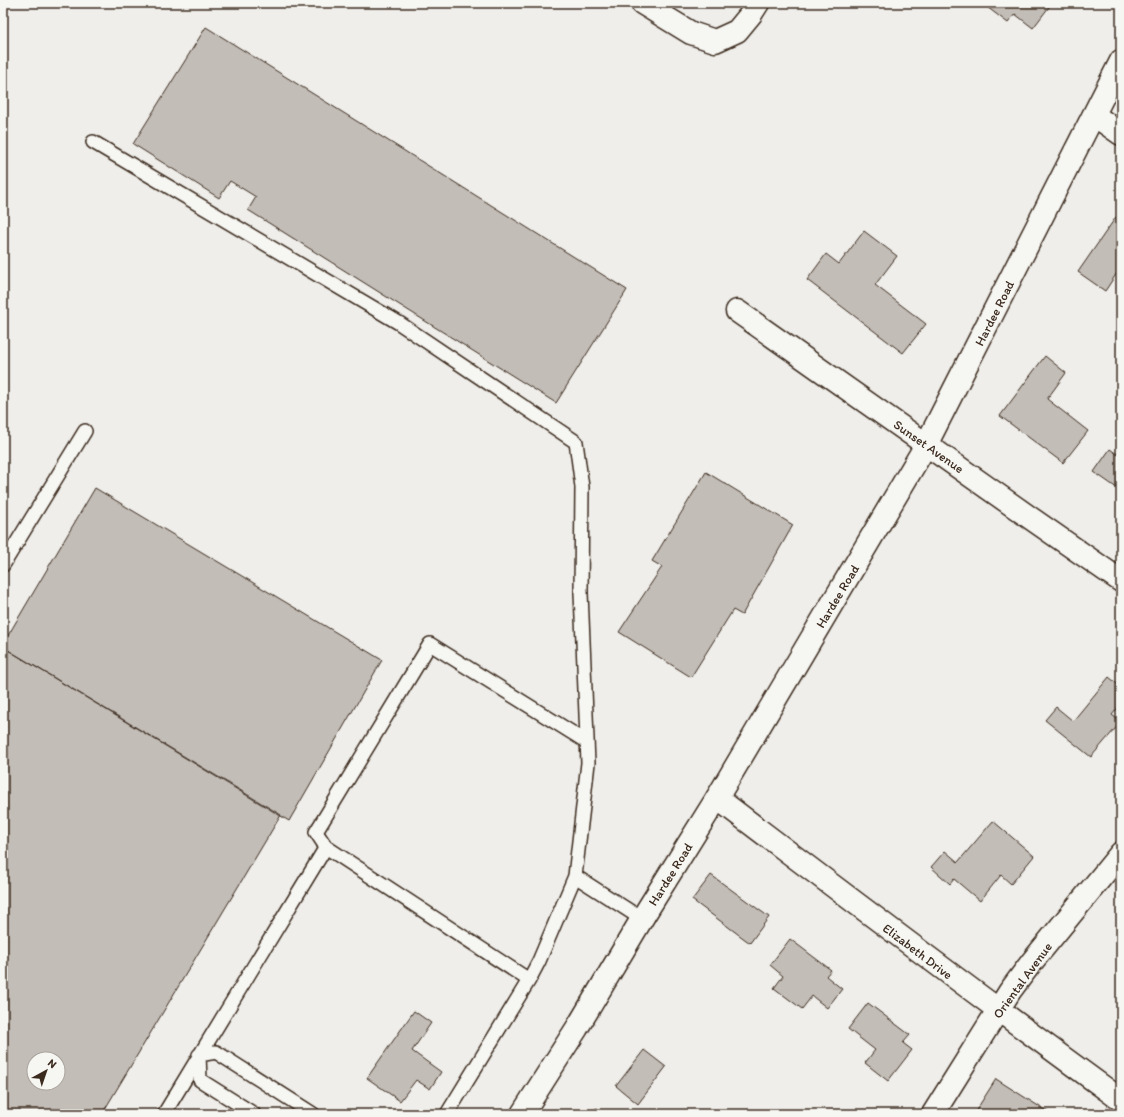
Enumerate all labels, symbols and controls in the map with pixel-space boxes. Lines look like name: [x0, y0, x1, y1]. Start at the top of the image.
street label: Hardee Road: [972, 278, 1017, 348]
street label: Sunset Avenue: [891, 417, 967, 476]
street label: Hardee Road: [813, 562, 862, 631]
street label: Hardee Road: [645, 840, 696, 908]
street label: Elizabeth Drive: [880, 920, 955, 982]
street label: Oriental Avenue: [990, 939, 1055, 1021]
north arrow: [26, 1051, 66, 1091]
text: N: [45, 1056, 59, 1071]

